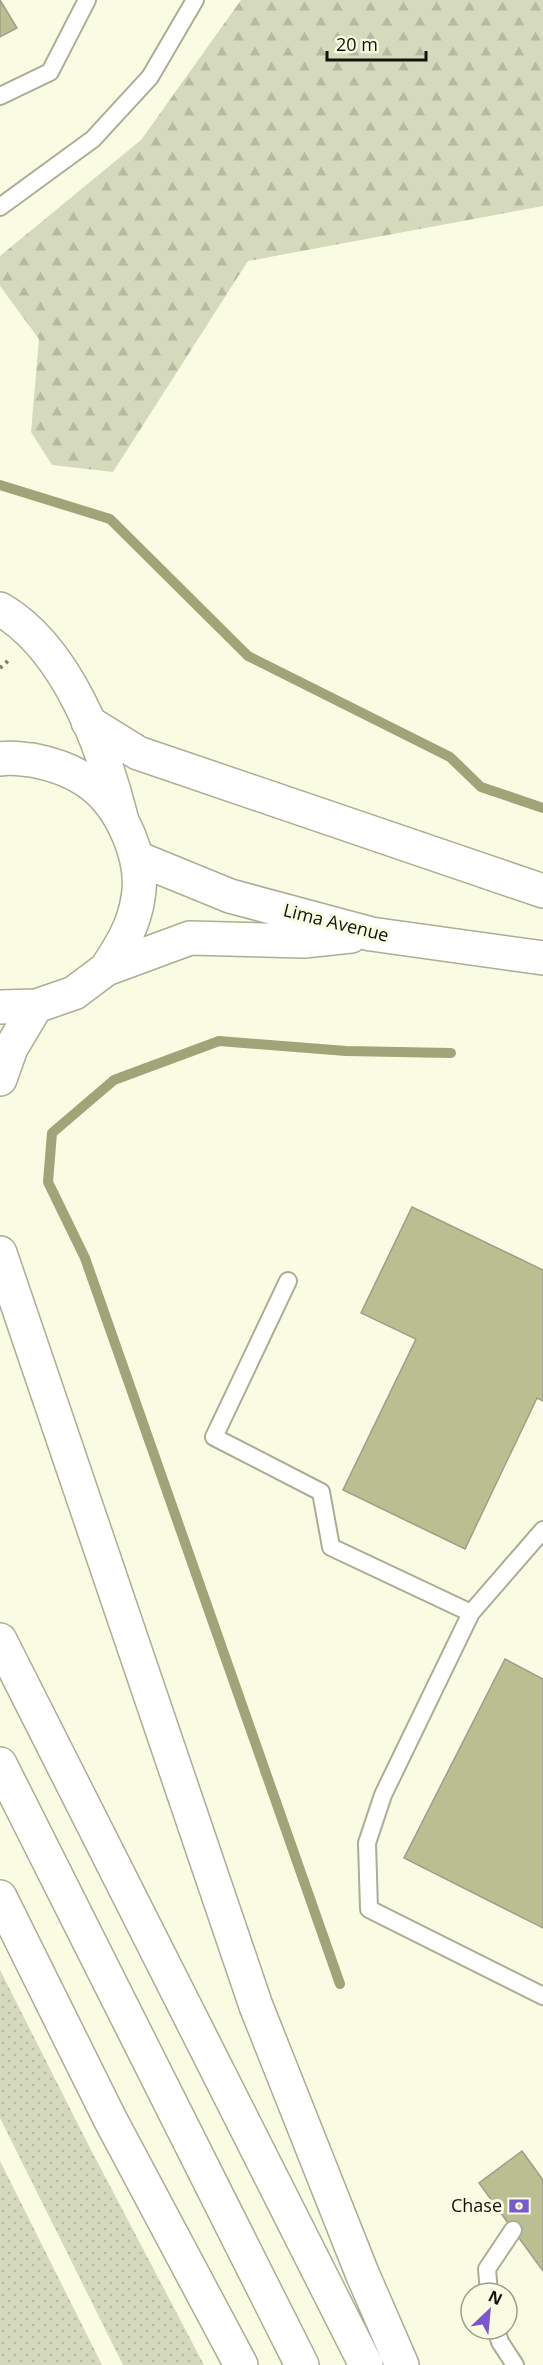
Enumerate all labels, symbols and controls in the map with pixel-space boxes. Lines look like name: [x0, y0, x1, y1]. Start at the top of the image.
scale bar: [327, 24, 426, 62]
text: 20 m: [336, 32, 378, 56]
street label: Lima Avenue: [281, 897, 392, 947]
place label: Chase: [451, 2193, 502, 2217]
bank icon: Chase: [507, 2194, 531, 2218]
north arrow: [459, 2281, 519, 2341]
text: N: [485, 2285, 506, 2310]

